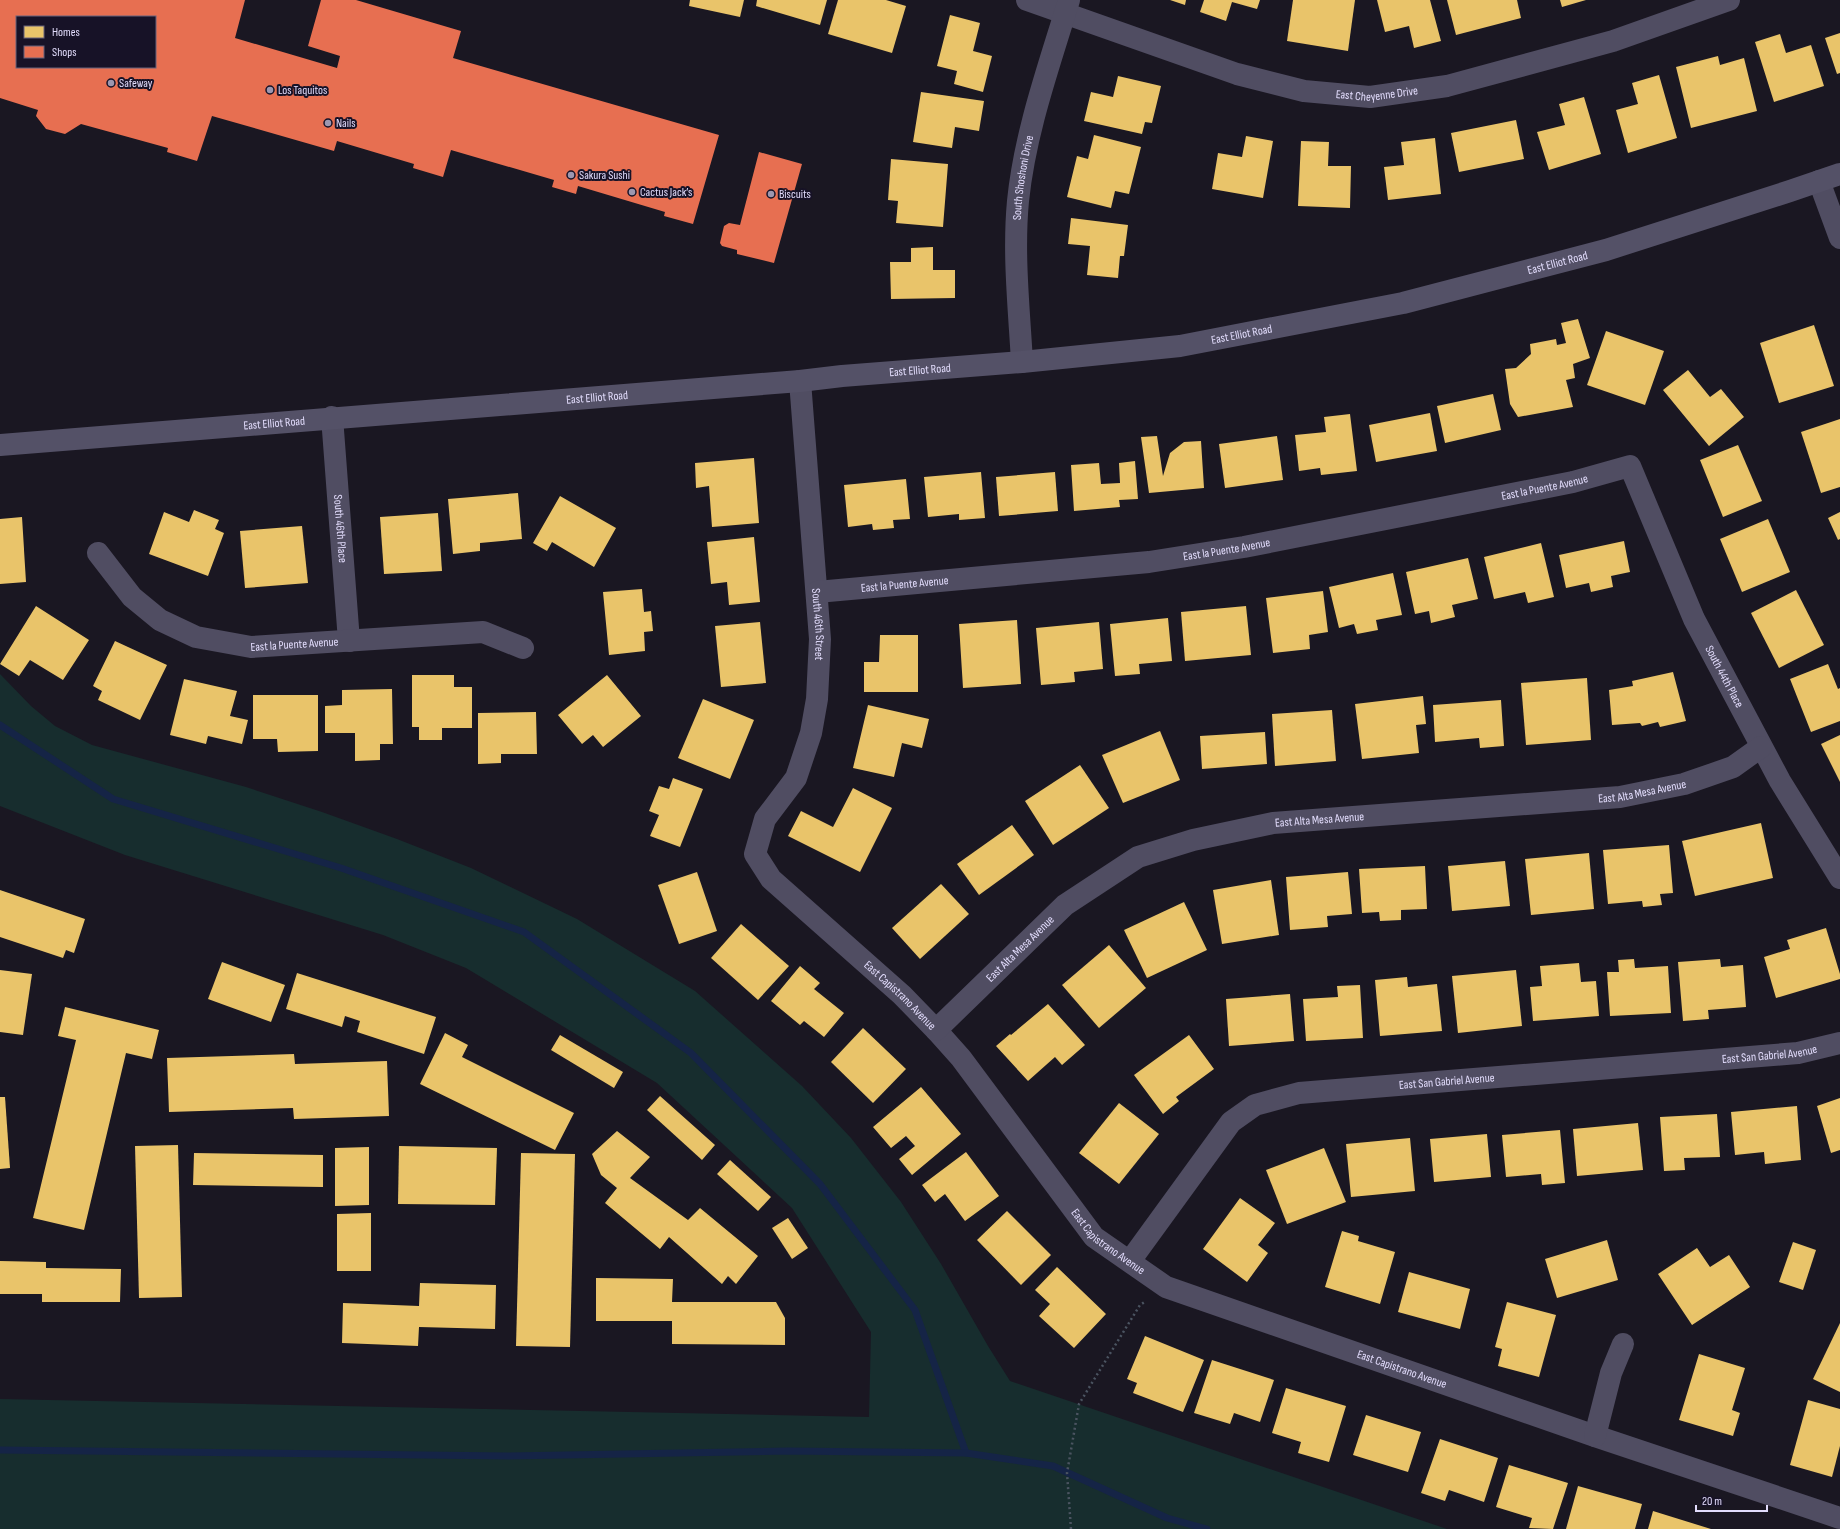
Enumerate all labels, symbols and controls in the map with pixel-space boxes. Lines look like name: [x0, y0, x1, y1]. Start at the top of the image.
legend: [16, 16, 156, 68]
text: Homes: [52, 25, 80, 40]
text: Shops: [52, 45, 77, 60]
place label: Safeway: [119, 76, 153, 91]
marker: Safeway: [106, 78, 116, 88]
place label: Los Taquitos: [278, 83, 327, 98]
street label: East Cheyenne Drive: [1335, 83, 1419, 105]
marker: Los Taquitos: [265, 85, 275, 95]
place label: Nails: [336, 116, 356, 131]
marker: Nails: [323, 118, 333, 128]
street label: South Shoshoni Drive: [1009, 133, 1037, 221]
place label: Sakura Sushi: [579, 168, 630, 183]
marker: Sakura Sushi: [566, 170, 576, 180]
place label: Cactus Jack’s: [640, 185, 692, 200]
marker: Cactus Jack’s: [627, 187, 637, 197]
place label: Biscuits: [779, 187, 811, 202]
marker: Biscuits: [766, 189, 776, 199]
street label: East Elliot Road: [1526, 248, 1589, 278]
street label: East Elliot Road: [1210, 321, 1273, 347]
street label: East Elliot Road: [889, 360, 951, 380]
street label: East Elliot Road: [566, 387, 628, 407]
street label: East Elliot Road: [243, 413, 306, 433]
street label: East la Puente Avenue: [1500, 471, 1590, 503]
street label: South 46th Place: [330, 494, 351, 564]
street label: East la Puente Avenue: [1182, 534, 1272, 564]
street label: East la Puente Avenue: [860, 573, 949, 596]
street label: South 46th Street: [809, 588, 828, 661]
street label: East la Puente Avenue: [250, 634, 339, 655]
street label: South 44th Place: [1702, 643, 1747, 710]
street label: East Alta Mesa Avenue: [1598, 776, 1688, 806]
street label: East Alta Mesa Avenue: [1275, 809, 1365, 830]
street label: East Alta Mesa Avenue: [983, 912, 1057, 985]
street label: East Capistrano Avenue: [861, 957, 939, 1033]
street label: East San Gabriel Avenue: [1721, 1041, 1819, 1067]
street label: East San Gabriel Avenue: [1398, 1070, 1495, 1092]
street label: East Capistrano Avenue: [1068, 1206, 1148, 1278]
street label: East Capistrano Avenue: [1355, 1346, 1449, 1392]
scale bar: [1696, 1487, 1767, 1513]
text: 20 m: [1702, 1494, 1722, 1509]

